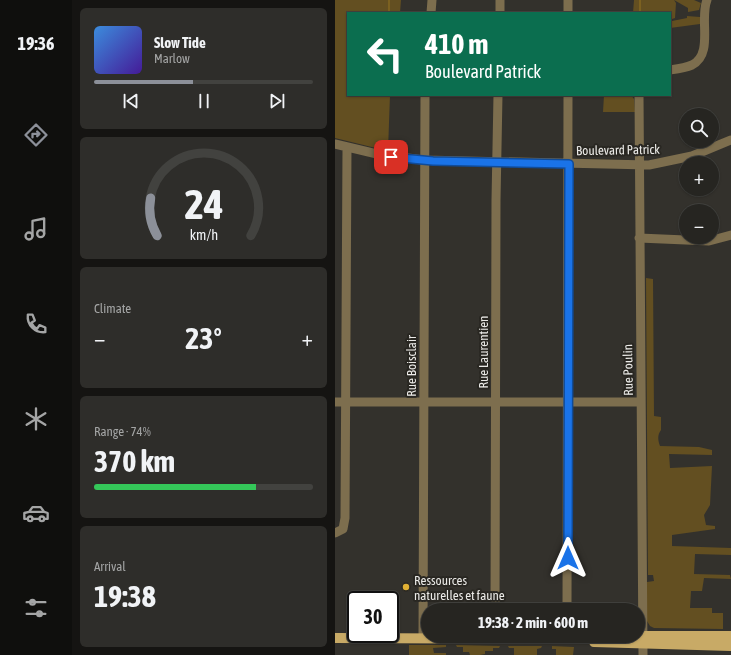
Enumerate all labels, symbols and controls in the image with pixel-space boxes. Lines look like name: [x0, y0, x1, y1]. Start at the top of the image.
icon: left: [359, 28, 411, 80]
text: 410 m: [425, 28, 488, 60]
text: 19:36: [17, 33, 55, 54]
text: Slow Tide: [154, 34, 206, 51]
text: Marlow: [154, 51, 190, 66]
text: Boulevard Patrick: [425, 61, 541, 82]
icon: previous: [120, 90, 142, 112]
icon: pause: [193, 90, 215, 112]
icon: next: [266, 90, 288, 112]
map controls: [679, 108, 719, 244]
button: search: [679, 108, 719, 148]
icon: directions: [22, 121, 50, 149]
pin: [374, 140, 408, 174]
street label: Boulevard Patrick: [576, 142, 660, 158]
icon: arrive: [380, 146, 402, 168]
button: +: [679, 156, 719, 196]
text: 24: [184, 180, 223, 228]
button: −: [679, 204, 719, 244]
icon: music: [22, 215, 50, 243]
text: km/h: [189, 227, 218, 243]
text: Climate: [94, 301, 131, 316]
icon: phone: [22, 310, 50, 338]
street label: Rue Laurentien: [476, 316, 491, 388]
text: 23°: [185, 321, 222, 355]
text: −: [94, 325, 105, 351]
text: +: [302, 325, 313, 351]
street label: Rue Boisclair: [404, 335, 419, 397]
street label: Rue Poulin: [620, 344, 636, 396]
icon: climate: [22, 405, 50, 433]
text: Range · 74%: [94, 424, 151, 439]
text: 370 km: [94, 444, 175, 478]
icon: car: [22, 499, 50, 527]
position arrow: [547, 537, 589, 579]
text: Arrival: [94, 559, 126, 574]
place label: Ressources naturelles et faune: [414, 573, 505, 603]
text: 19:38: [94, 579, 156, 613]
marker: Ressources naturelles et faune: [401, 582, 411, 592]
speed limit sign: 30: [347, 591, 399, 643]
icon: filters: [22, 594, 50, 622]
text: 19:38 · 2 min · 600 m: [478, 614, 588, 631]

